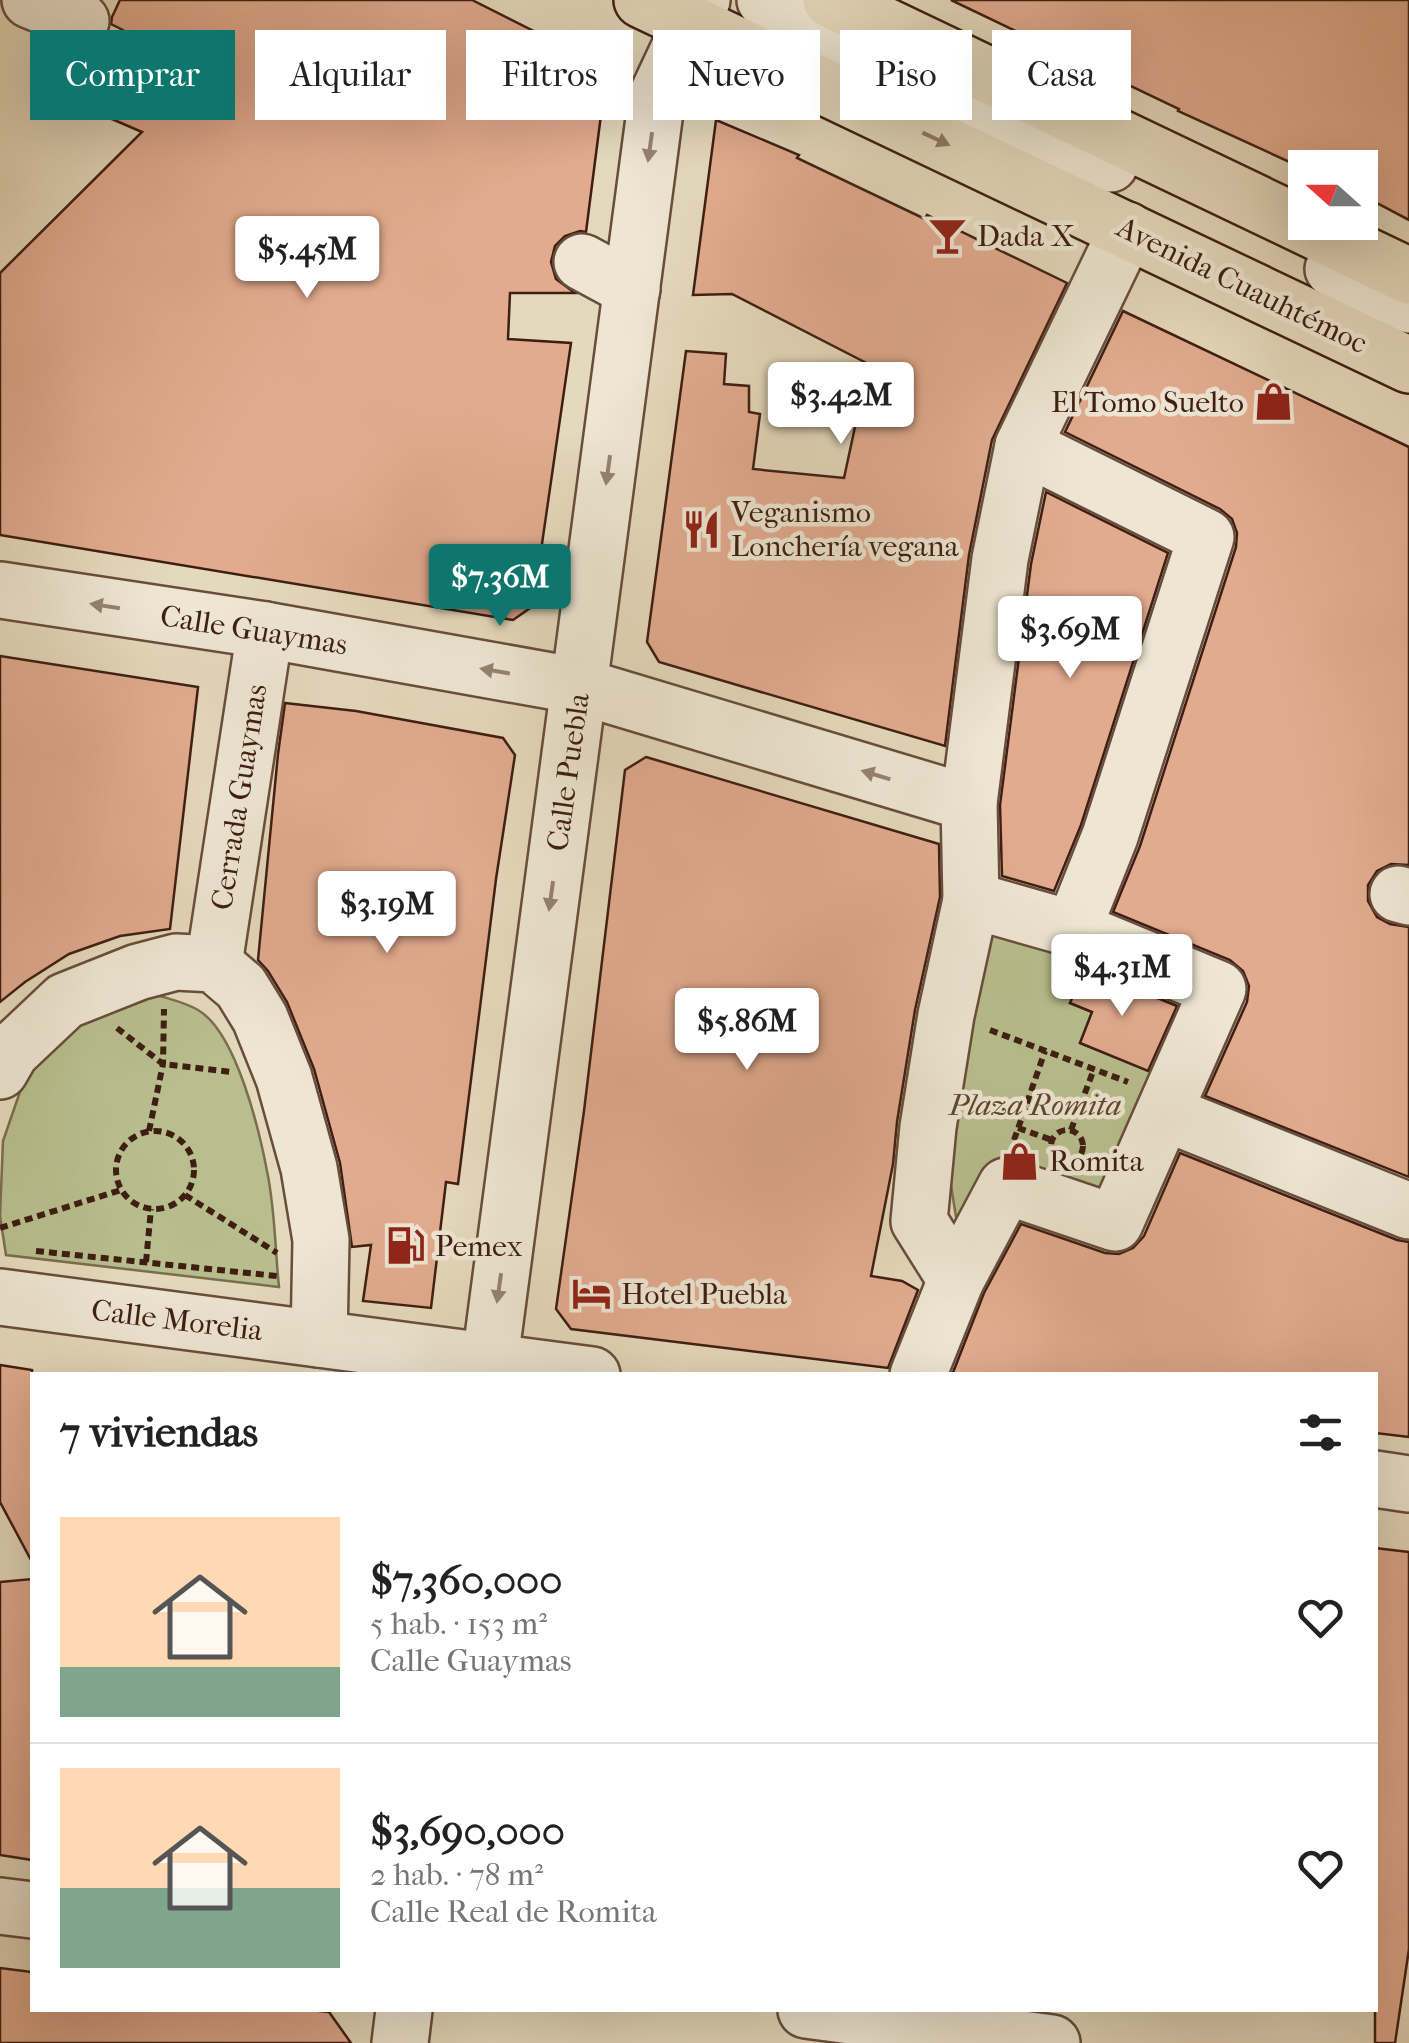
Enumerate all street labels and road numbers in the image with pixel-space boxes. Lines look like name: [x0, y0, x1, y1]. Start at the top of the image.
street label: Avenida Cuauhtémoc: [1110, 209, 1373, 361]
street label: Calle Guaymas: [158, 598, 350, 663]
street label: Cerrada Guaymas: [204, 682, 275, 913]
street label: Calle Puebla: [540, 690, 597, 853]
street label: Calle Morelia: [89, 1293, 266, 1348]

